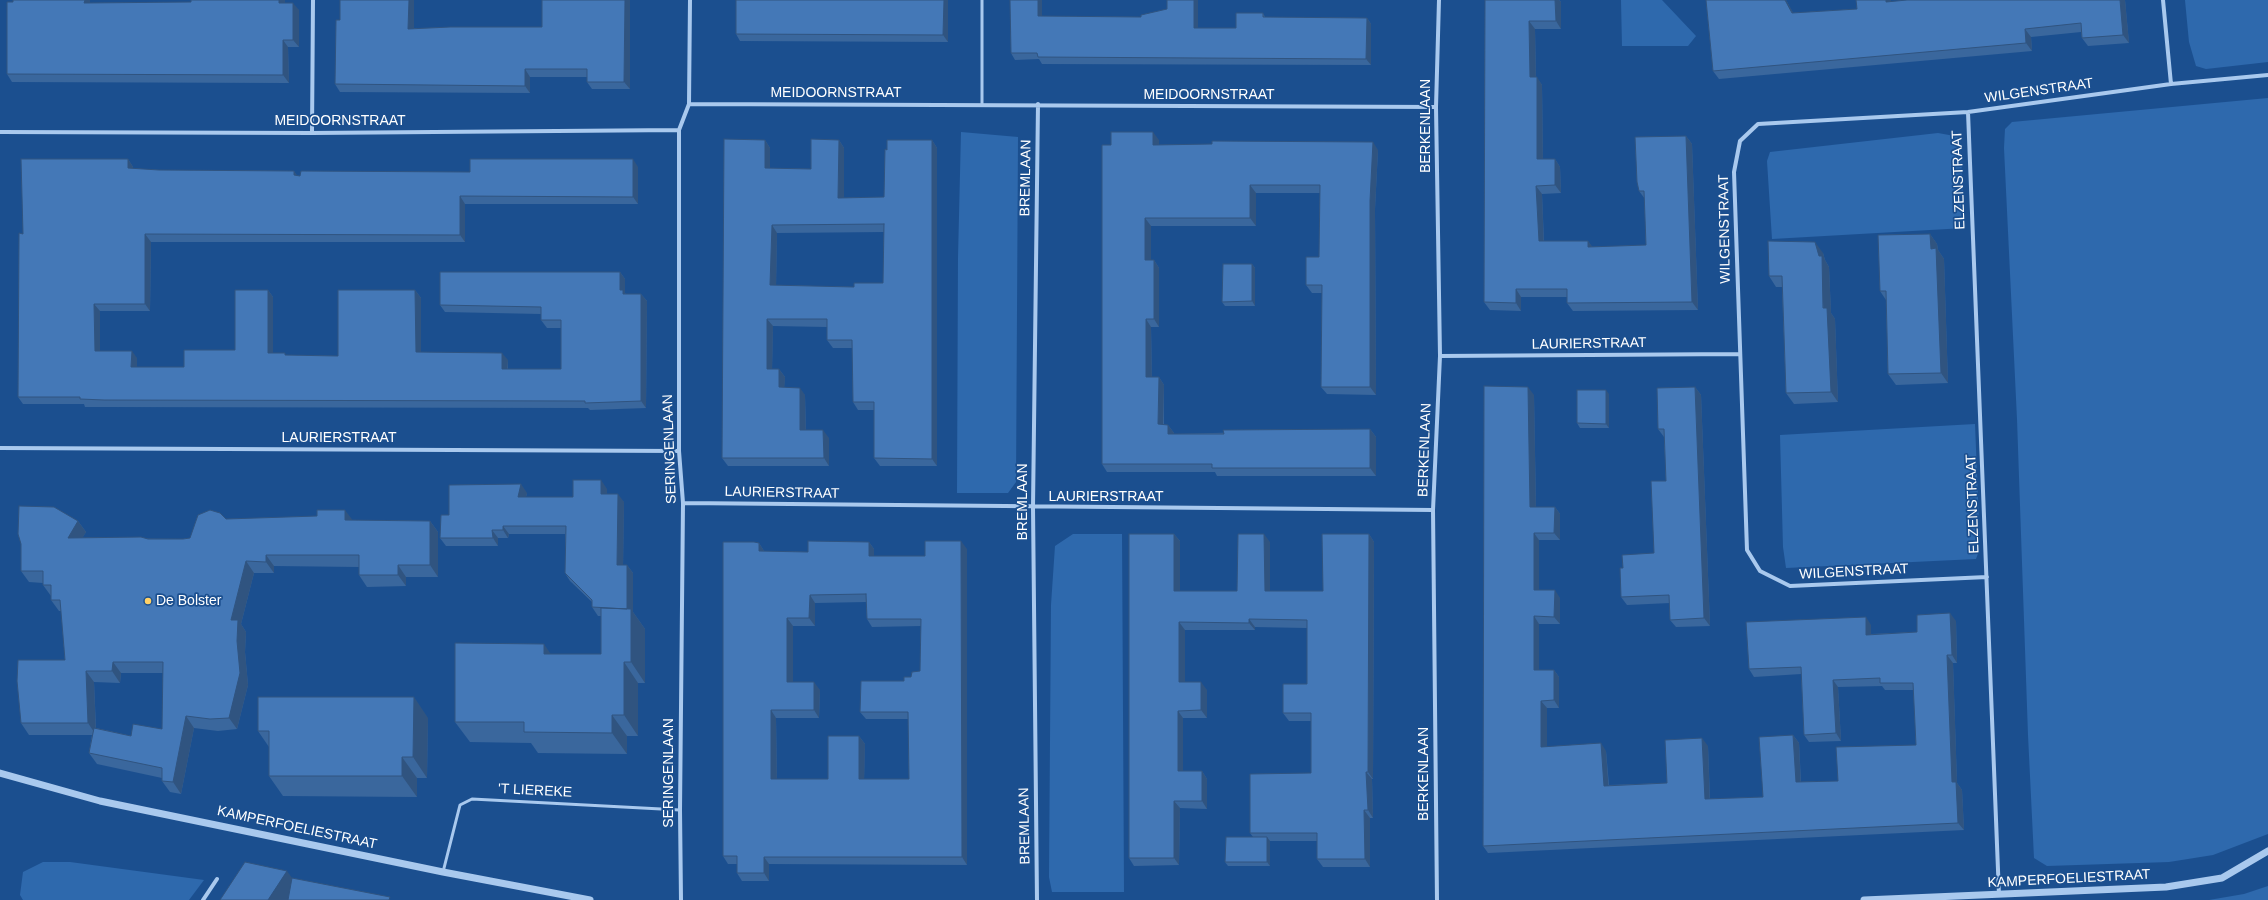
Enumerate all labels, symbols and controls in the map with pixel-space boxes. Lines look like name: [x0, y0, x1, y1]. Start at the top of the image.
street label: WILGENSTRAAT: [1984, 75, 2094, 107]
street label: BERKENLAAN: [1418, 79, 1434, 173]
street label: MEIDOORNSTRAAT: [770, 85, 902, 101]
street label: MEIDOORNSTRAAT: [1143, 87, 1275, 103]
street label: MEIDOORNSTRAAT: [274, 113, 406, 129]
street label: ELZENSTRAAT: [1949, 130, 1969, 230]
street label: BREMLAAN: [1017, 139, 1035, 217]
street label: WILGENSTRAAT: [1716, 174, 1734, 284]
street label: LAURIERSTRAAT: [1531, 335, 1647, 353]
street label: SERINGENLAAN: [660, 394, 680, 504]
street label: BERKENLAAN: [1415, 403, 1435, 497]
street label: LAURIERSTRAAT: [282, 430, 396, 446]
street label: ELZENSTRAAT: [1963, 454, 1983, 554]
street label: BREMLAAN: [1015, 463, 1031, 541]
street label: LAURIERSTRAAT: [724, 484, 840, 502]
street label: LAURIERSTRAAT: [1049, 489, 1163, 505]
street label: WILGENSTRAAT: [1799, 561, 1909, 583]
place label: De Bolster: [156, 593, 221, 609]
marker: De Bolster: [143, 596, 153, 606]
street label: SERINGENLAAN: [661, 718, 677, 828]
street label: BERKENLAAN: [1416, 727, 1432, 821]
street label: 'T LIEREKE: [497, 781, 573, 801]
street label: BREMLAAN: [1016, 787, 1034, 865]
street label: KAMPERFOELIESTRAAT: [215, 803, 379, 853]
street label: KAMPERFOELIESTRAAT: [1987, 866, 2151, 892]

